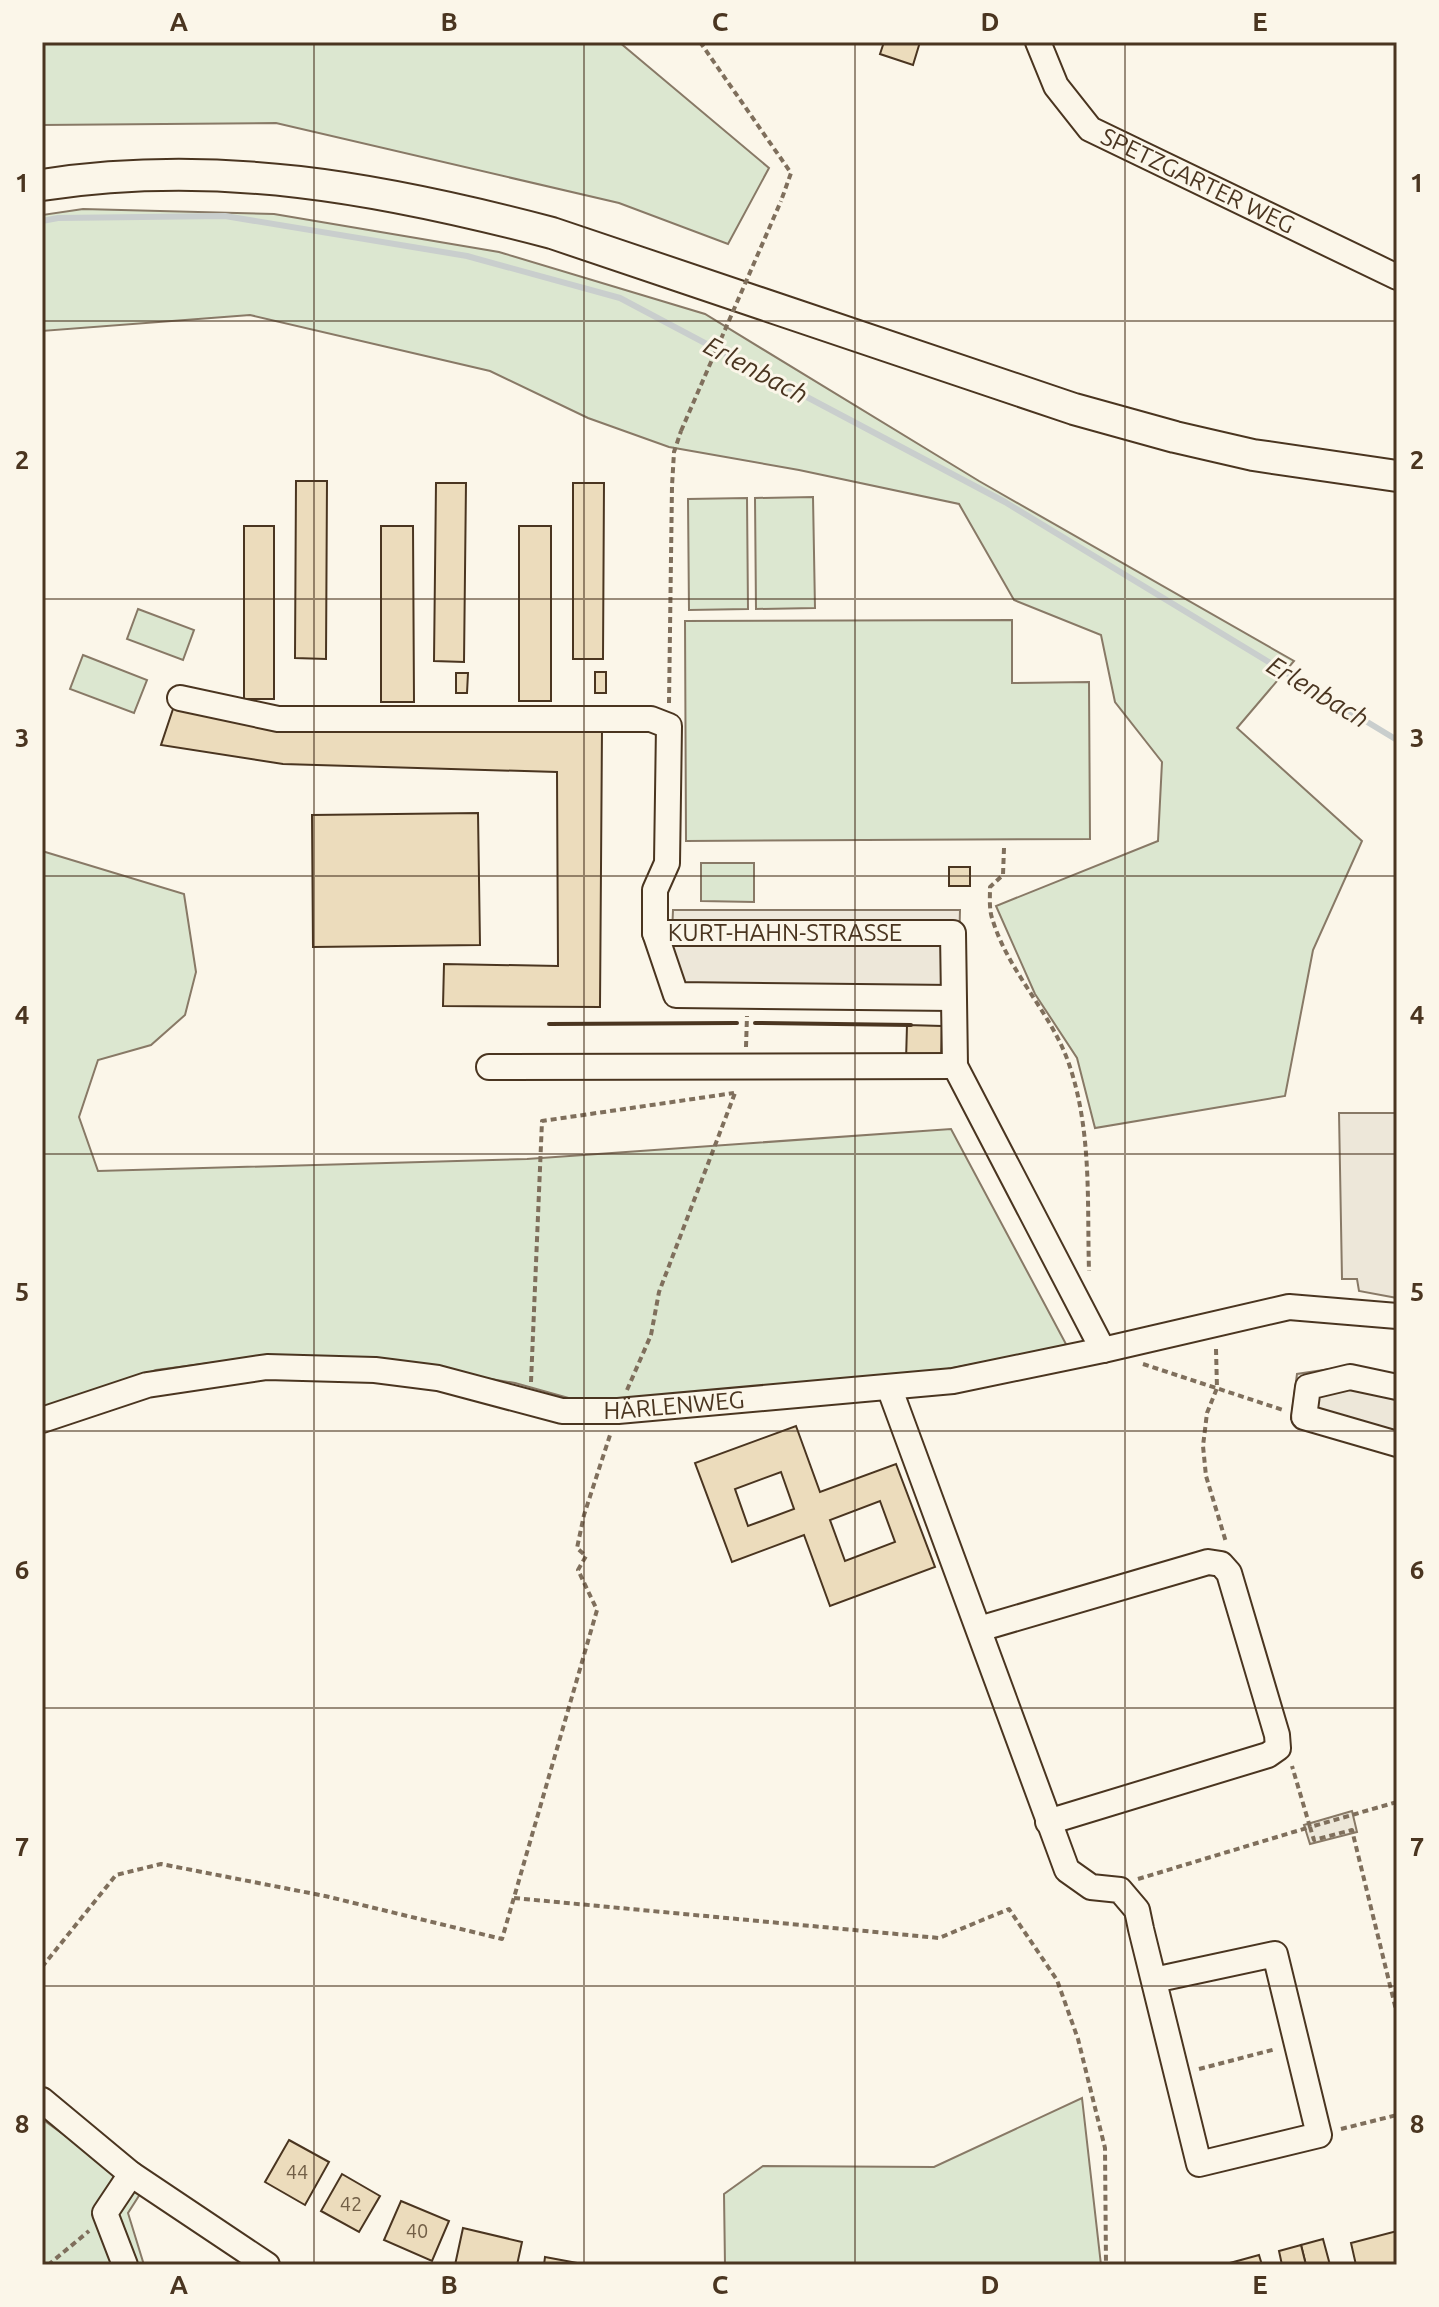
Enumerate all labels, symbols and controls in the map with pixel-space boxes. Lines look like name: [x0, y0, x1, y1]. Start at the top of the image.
text: A: [170, 7, 189, 36]
text: B: [440, 7, 458, 36]
text: C: [712, 7, 729, 36]
text: D: [981, 7, 999, 36]
text: E: [1252, 7, 1268, 36]
street label: SPETZGARTER WEG: [1097, 122, 1299, 239]
text: 1: [15, 168, 29, 197]
text: 1: [1410, 168, 1424, 197]
water label: Erlenbach: [699, 330, 813, 409]
text: 2: [15, 445, 29, 474]
text: 2: [1410, 445, 1424, 474]
water label: Erlenbach: [1262, 650, 1374, 733]
text: 3: [15, 723, 29, 752]
text: 3: [1410, 723, 1424, 752]
street label: KURT-HAHN-STRASSE: [668, 919, 902, 946]
text: 4: [15, 1000, 29, 1029]
text: 4: [1410, 1000, 1424, 1029]
text: 5: [15, 1277, 29, 1306]
text: 5: [1410, 1277, 1424, 1306]
street label: HÄRLENWEG: [603, 1386, 745, 1424]
text: 6: [15, 1555, 29, 1584]
text: 6: [1410, 1555, 1424, 1584]
text: 7: [15, 1832, 29, 1861]
text: 7: [1410, 1832, 1424, 1861]
text: 8: [15, 2109, 29, 2138]
text: 8: [1410, 2109, 1424, 2138]
house number: 44: [286, 2160, 308, 2183]
house number: 42: [340, 2192, 362, 2215]
house number: 40: [406, 2219, 428, 2242]
text: A: [170, 2270, 189, 2299]
text: B: [440, 2270, 458, 2299]
text: C: [712, 2270, 729, 2299]
text: D: [981, 2270, 999, 2299]
text: E: [1252, 2270, 1268, 2299]

